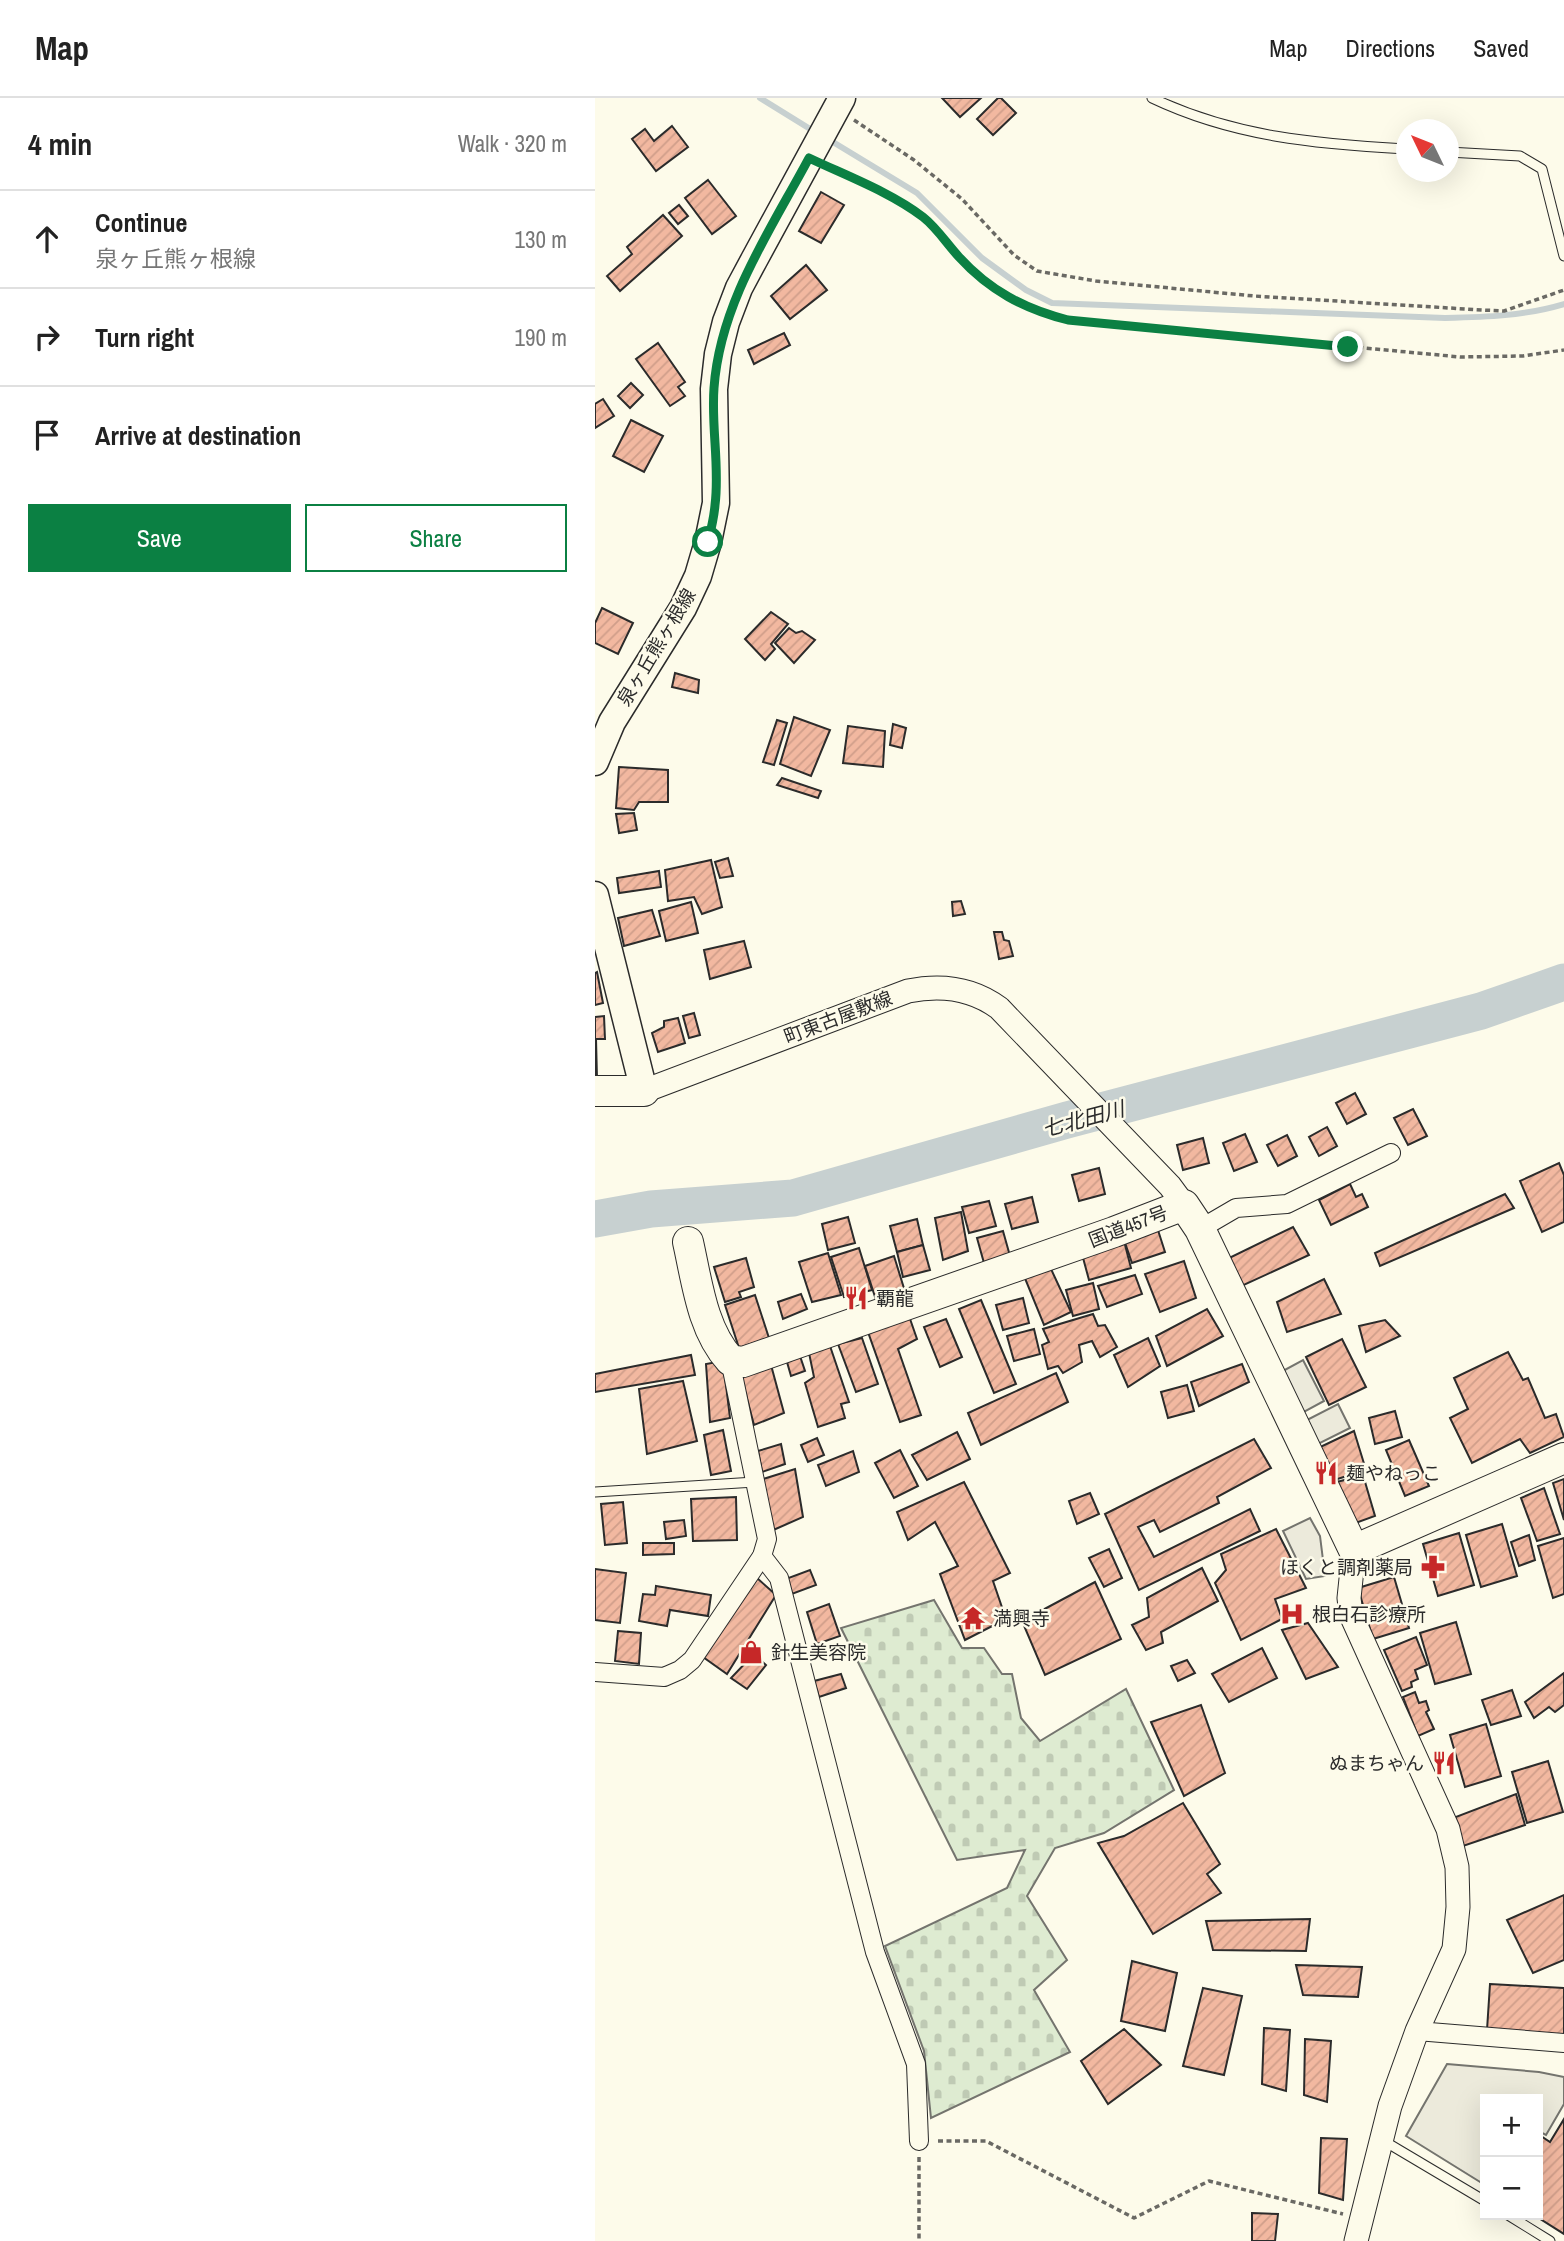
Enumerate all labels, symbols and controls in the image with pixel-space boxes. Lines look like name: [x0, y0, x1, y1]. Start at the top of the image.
text: Map: [35, 26, 89, 70]
text: Map: [1269, 32, 1307, 64]
text: Directions: [1345, 32, 1435, 64]
text: Saved: [1473, 32, 1529, 64]
north arrow: [1396, 119, 1459, 182]
text: 4 min: [28, 124, 92, 164]
text: Walk · 320 m: [458, 128, 567, 159]
text: Continue: [95, 205, 187, 240]
icon: ahead: [28, 220, 66, 258]
text: 130 m: [515, 224, 567, 255]
text: 泉ヶ丘熊ヶ根線: [95, 243, 256, 274]
icon: right: [28, 318, 66, 356]
text: Turn right: [95, 320, 194, 355]
text: 190 m: [515, 322, 567, 353]
route end: [1332, 331, 1363, 362]
icon: arrive: [28, 416, 66, 454]
text: Arrive at destination: [95, 418, 301, 453]
button: Save: [28, 504, 291, 572]
button: Share: [305, 504, 567, 572]
route start: [692, 526, 723, 557]
street label: 泉ヶ丘熊ヶ根線: [611, 583, 701, 711]
street label: 町東古屋敷線: [780, 984, 896, 1050]
water label: 七北田川: [1039, 1094, 1129, 1144]
street label: 国道457号: [1085, 1199, 1171, 1253]
restaurant icon: 覇龍: [842, 1284, 870, 1312]
place label: 覇龍: [876, 1285, 914, 1311]
restaurant icon: 麺やねっこ: [1312, 1459, 1340, 1487]
place label: 麺やねっこ: [1346, 1460, 1441, 1486]
pharmacy icon: ほくと調剤薬局: [1419, 1553, 1447, 1581]
place label: ほくと調剤薬局: [1280, 1554, 1413, 1580]
hospital icon: 根白石診療所: [1278, 1600, 1306, 1628]
place label: 根白石診療所: [1312, 1601, 1426, 1627]
temple icon: 満興寺: [959, 1604, 987, 1632]
place label: 満興寺: [993, 1605, 1050, 1631]
shop icon: 針生美容院: [737, 1638, 765, 1666]
place label: 針生美容院: [771, 1639, 866, 1665]
restaurant icon: ぬまちゃん: [1430, 1749, 1458, 1777]
place label: ぬまちゃん: [1329, 1750, 1424, 1776]
map controls: [1480, 2094, 1543, 2220]
button: +: [1480, 2094, 1543, 2157]
button: −: [1480, 2157, 1543, 2220]

